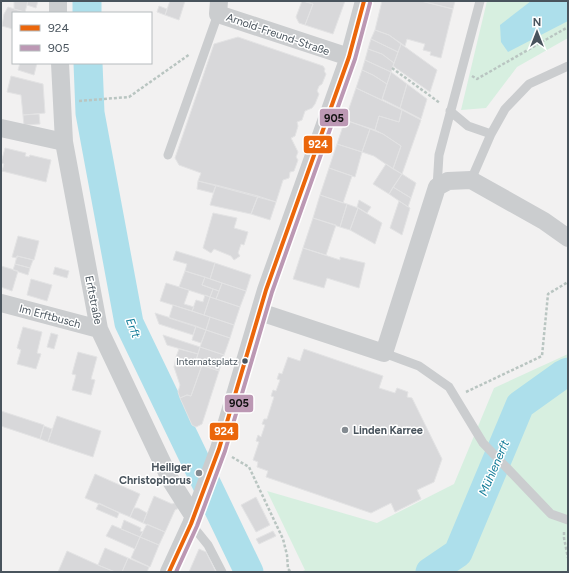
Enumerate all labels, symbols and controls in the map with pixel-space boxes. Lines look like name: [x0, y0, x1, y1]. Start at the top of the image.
street label: Arnold-Freund-Straße: [224, 11, 331, 58]
legend: [12, 12, 152, 64]
north arrow: [517, 12, 557, 52]
text: N: [533, 16, 541, 29]
text: 924: [48, 21, 70, 35]
text: 905: [48, 41, 69, 55]
line badge: 905: [319, 108, 349, 127]
text: 905: [324, 112, 344, 125]
line badge: 924: [303, 135, 333, 154]
text: 924: [308, 138, 328, 151]
street label: Erftstraße: [82, 275, 105, 326]
street label: Im Erftbusch: [18, 302, 82, 331]
water label: Erft: [123, 316, 143, 340]
place label: Internatsplatz: [176, 355, 238, 368]
marker: Internatsplatz: [240, 356, 250, 366]
line badge: 905: [224, 394, 254, 413]
text: 905: [229, 397, 249, 410]
line badge: 924: [209, 422, 239, 441]
place label: Linden Karree: [353, 424, 423, 437]
text: 924: [214, 425, 234, 438]
marker: Linden Karree: [340, 425, 350, 435]
water label: Mühlenerft: [476, 438, 512, 498]
place label: Heiliger Christophorus: [119, 461, 192, 487]
marker: Heiliger Christophorus: [194, 468, 204, 478]

